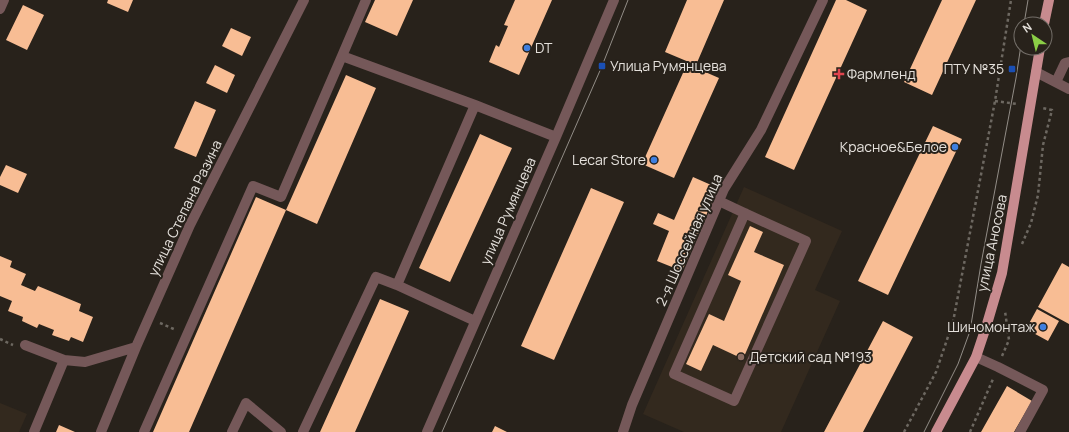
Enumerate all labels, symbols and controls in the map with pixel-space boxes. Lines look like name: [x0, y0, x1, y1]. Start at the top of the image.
north arrow: [1013, 16, 1053, 56]
text: N: [1019, 19, 1035, 36]
place label: DT: [535, 38, 553, 57]
marker: DT: [522, 43, 532, 53]
place label: Улица Румянцева: [610, 56, 726, 75]
place label: ПТУ №35: [944, 59, 1004, 78]
marker: Улица Румянцева: [597, 61, 607, 71]
place label: Фармленд: [847, 64, 916, 83]
marker: ПТУ №35: [1007, 64, 1017, 74]
marker: Фармленд: [834, 69, 844, 79]
street label: улица Степана Разина: [143, 136, 226, 279]
place label: Красное&Белое: [840, 137, 947, 156]
marker: Красное&Белое: [950, 142, 960, 152]
place label: Lecar Store: [572, 150, 646, 169]
street label: улица Румянцева: [475, 154, 540, 268]
marker: Lecar Store: [649, 155, 659, 165]
street label: 2-я Шоссейная улица: [651, 171, 726, 309]
street label: улица Аносова: [972, 193, 1011, 293]
place label: Шиномонтаж: [947, 317, 1035, 336]
marker: Шиномонтаж: [1038, 322, 1048, 332]
place label: Детский сад №193: [749, 347, 872, 366]
marker: Детский сад №193: [736, 352, 746, 362]

